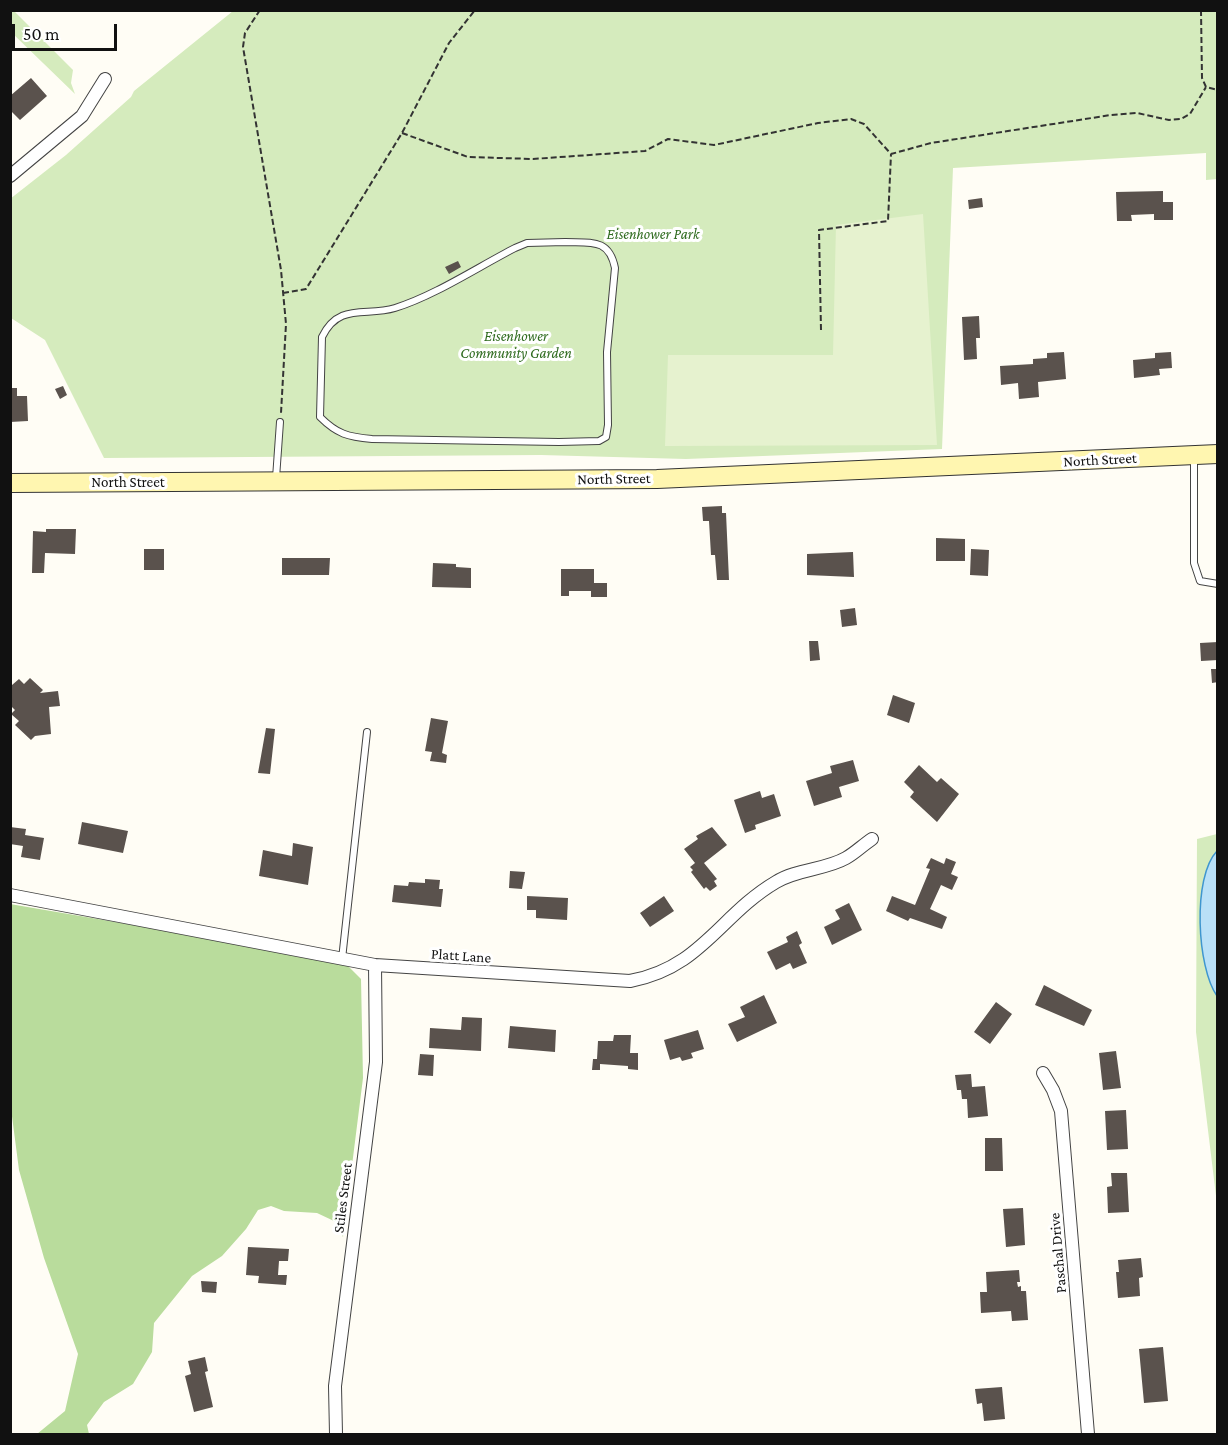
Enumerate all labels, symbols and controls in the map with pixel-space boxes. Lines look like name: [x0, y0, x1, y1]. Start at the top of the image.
scale bar: [15, 12, 120, 50]
text: 50 m: [23, 24, 60, 44]
park label: Eisenhower Park: [607, 225, 699, 243]
park label: Eisenhower Community Garden: [460, 327, 572, 362]
street label: North Street: [1063, 449, 1137, 471]
street label: North Street: [577, 469, 651, 489]
street label: North Street: [91, 473, 165, 491]
street label: Platt Lane: [430, 945, 492, 967]
street label: Stiles Street: [330, 1162, 356, 1234]
street label: Paschal Drive: [1046, 1212, 1070, 1294]

